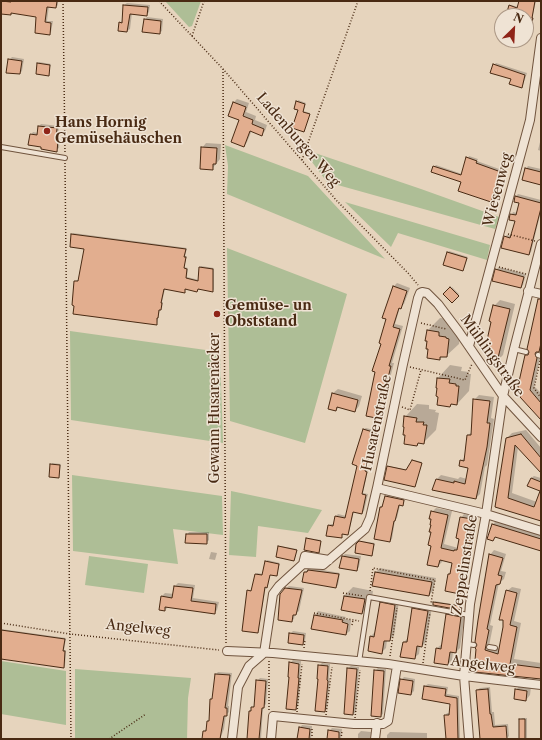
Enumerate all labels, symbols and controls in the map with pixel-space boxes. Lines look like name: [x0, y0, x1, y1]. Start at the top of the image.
north arrow: [494, 8, 534, 48]
text: N: [511, 10, 526, 26]
street label: Ladenburger Weg: [253, 90, 343, 190]
place label: Hans Hornig Gemüsehäuschen: [55, 115, 182, 148]
marker: Hans Hornig Gemüsehäuschen: [42, 126, 52, 136]
street label: Wiesenweg: [480, 151, 516, 229]
place label: Gemüse- un Obststand: [225, 298, 312, 330]
marker: Gemüse- un Obststand: [212, 309, 222, 319]
street label: Mühlingstraße: [457, 312, 527, 400]
street label: Gewann Husarenäcker: [207, 333, 223, 483]
street label: Husarenstraße: [359, 373, 395, 473]
street label: Zeppelinstraße: [449, 514, 481, 616]
street label: Angelweg: [105, 616, 171, 640]
street label: Angelweg: [450, 653, 516, 677]

